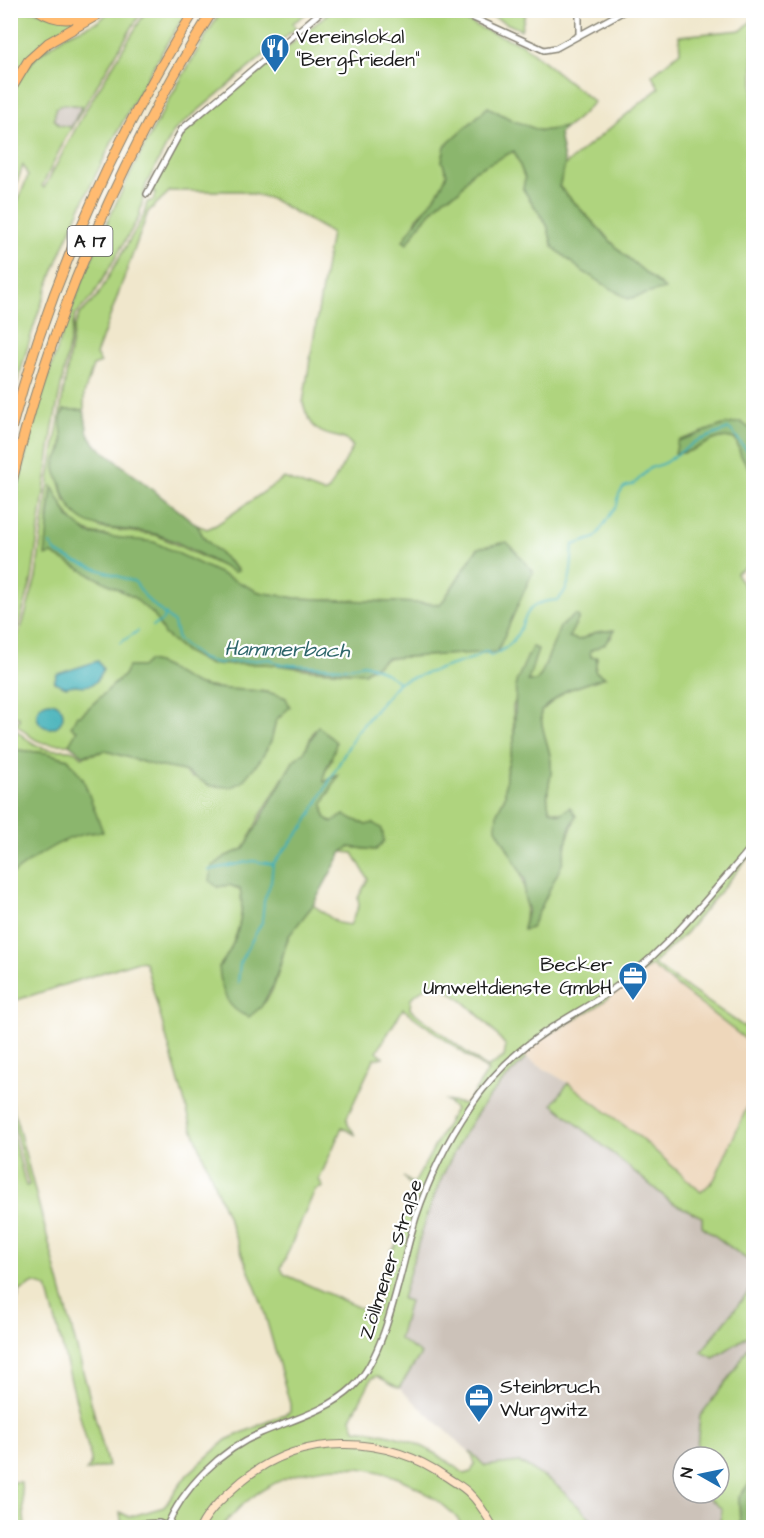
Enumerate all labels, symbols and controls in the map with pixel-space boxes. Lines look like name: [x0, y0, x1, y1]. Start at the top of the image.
place label: Vereinslokal "Bergfrieden": [296, 23, 420, 75]
restaurant icon: Vereinslokal "Bergfrieden": [259, 32, 291, 74]
road number: A 17: [68, 226, 112, 256]
water label: Hammerbach: [224, 634, 351, 665]
place label: Becker Umweltdienste GmbH: [423, 951, 612, 1002]
office icon: Becker Umweltdienste GmbH: [617, 960, 649, 1002]
street label: Zöllmener Straße: [352, 1176, 430, 1343]
place label: Steinbruch Wurgwitz: [500, 1373, 600, 1425]
office icon: Steinbruch Wurgwitz: [463, 1382, 495, 1424]
north arrow: [671, 1445, 731, 1505]
text: N: [676, 1466, 699, 1479]

